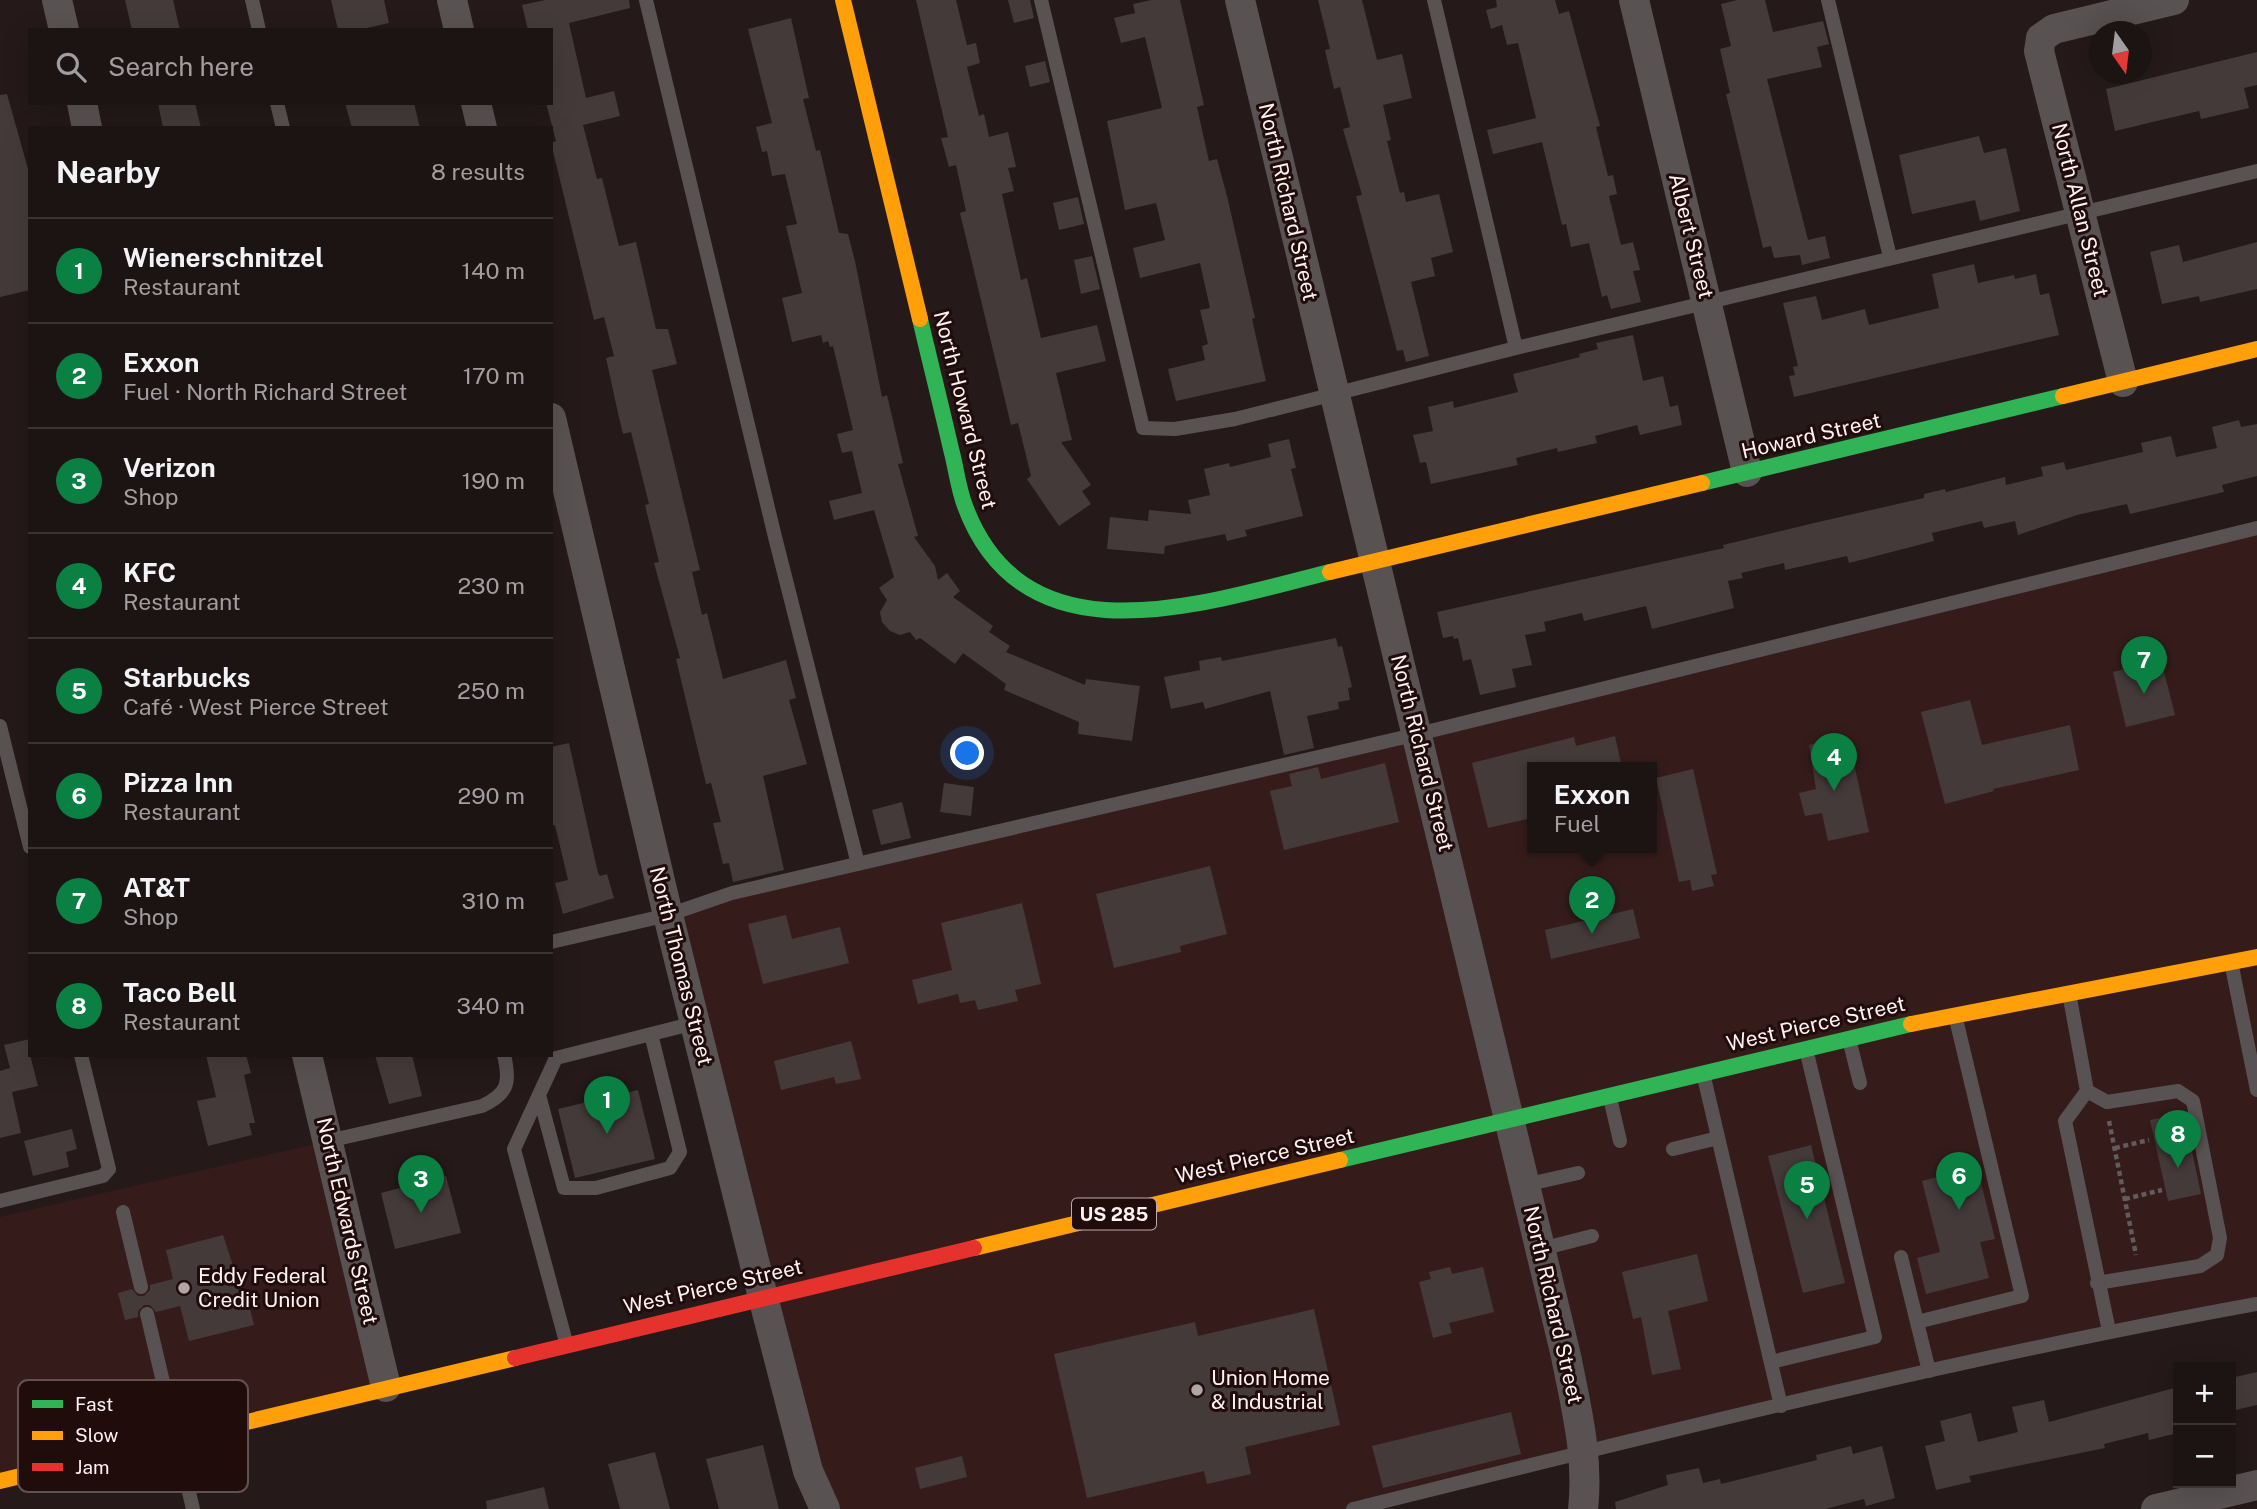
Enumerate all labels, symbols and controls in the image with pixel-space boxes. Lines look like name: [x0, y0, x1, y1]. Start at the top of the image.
north arrow: [2089, 21, 2152, 84]
search box: [28, 28, 553, 105]
icon: search: [52, 48, 90, 86]
text: Search here: [108, 51, 254, 82]
street label: North Richard Street: [1254, 101, 1323, 303]
street label: North Allan Street: [2047, 120, 2114, 299]
text: Nearby: [56, 154, 160, 190]
text: 8 results: [431, 158, 525, 185]
street label: Albert Street: [1664, 171, 1719, 301]
text: Wienerschnitzel: [123, 242, 324, 273]
text: 1: [74, 257, 84, 284]
text: 140 m: [462, 257, 525, 284]
text: Restaurant: [123, 273, 241, 300]
street label: North Howard Street: [929, 308, 1002, 512]
text: Exxon: [123, 347, 200, 378]
text: 2: [72, 362, 86, 389]
text: 170 m: [463, 362, 525, 389]
text: Fuel · North Richard Street: [123, 378, 407, 405]
street label: Howard Street: [1739, 407, 1883, 464]
text: Verizon: [123, 452, 216, 483]
text: 3: [71, 467, 87, 494]
text: 190 m: [462, 467, 525, 494]
text: Shop: [123, 483, 178, 510]
text: KFC: [123, 557, 176, 588]
text: 4: [71, 572, 87, 599]
text: 230 m: [457, 572, 525, 599]
text: Restaurant: [123, 588, 241, 615]
pin: 7: [2121, 636, 2167, 694]
street label: North Richard Street: [1386, 652, 1459, 854]
text: Starbucks: [123, 662, 250, 693]
text: 5: [71, 677, 87, 704]
text: 250 m: [457, 677, 525, 704]
text: Café · West Pierce Street: [123, 693, 389, 720]
pin: 4: [1811, 733, 1857, 791]
your location: [950, 736, 984, 770]
popup: [1527, 762, 1657, 853]
text: Pizza Inn: [123, 767, 233, 798]
text: Exxon: [1554, 779, 1630, 810]
text: 6: [71, 782, 87, 809]
text: 290 m: [458, 782, 525, 809]
text: Restaurant: [123, 798, 241, 825]
text: Fuel: [1554, 810, 1601, 837]
street label: North Thomas Street: [645, 864, 718, 1068]
text: AT&T: [123, 872, 190, 903]
pin: 2: [1569, 876, 1615, 934]
text: 7: [72, 887, 86, 914]
text: 310 m: [462, 887, 525, 914]
text: Shop: [123, 903, 178, 930]
text: Taco Bell: [123, 977, 237, 1008]
street label: West Pierce Street: [1724, 991, 1908, 1056]
text: 8: [71, 992, 87, 1019]
text: 340 m: [457, 992, 525, 1019]
text: Restaurant: [123, 1008, 241, 1035]
pin: 1: [584, 1076, 630, 1134]
pin: 8: [2155, 1110, 2201, 1168]
street label: North Edwards Street: [312, 1115, 383, 1327]
street label: West Pierce Street: [1173, 1123, 1357, 1188]
pin: 6: [1936, 1152, 1982, 1210]
pin: 3: [398, 1155, 444, 1213]
pin: 5: [1784, 1161, 1830, 1219]
road number: US 285: [1072, 1198, 1156, 1230]
street label: North Richard Street: [1519, 1204, 1588, 1406]
street label: West Pierce Street: [621, 1254, 805, 1319]
place label: Eddy Federal Credit Union: [198, 1263, 327, 1312]
marker: Eddy Federal Credit Union: [176, 1280, 192, 1296]
map controls: [2173, 1362, 2236, 1488]
button: +: [2173, 1362, 2236, 1425]
place label: Union Home & Industrial: [1211, 1365, 1330, 1414]
legend: [18, 1380, 248, 1492]
marker: Union Home & Industrial: [1189, 1382, 1205, 1398]
text: Fast: [75, 1393, 113, 1415]
text: Slow: [75, 1424, 119, 1446]
button: −: [2173, 1425, 2236, 1488]
text: Jam: [75, 1456, 109, 1478]

